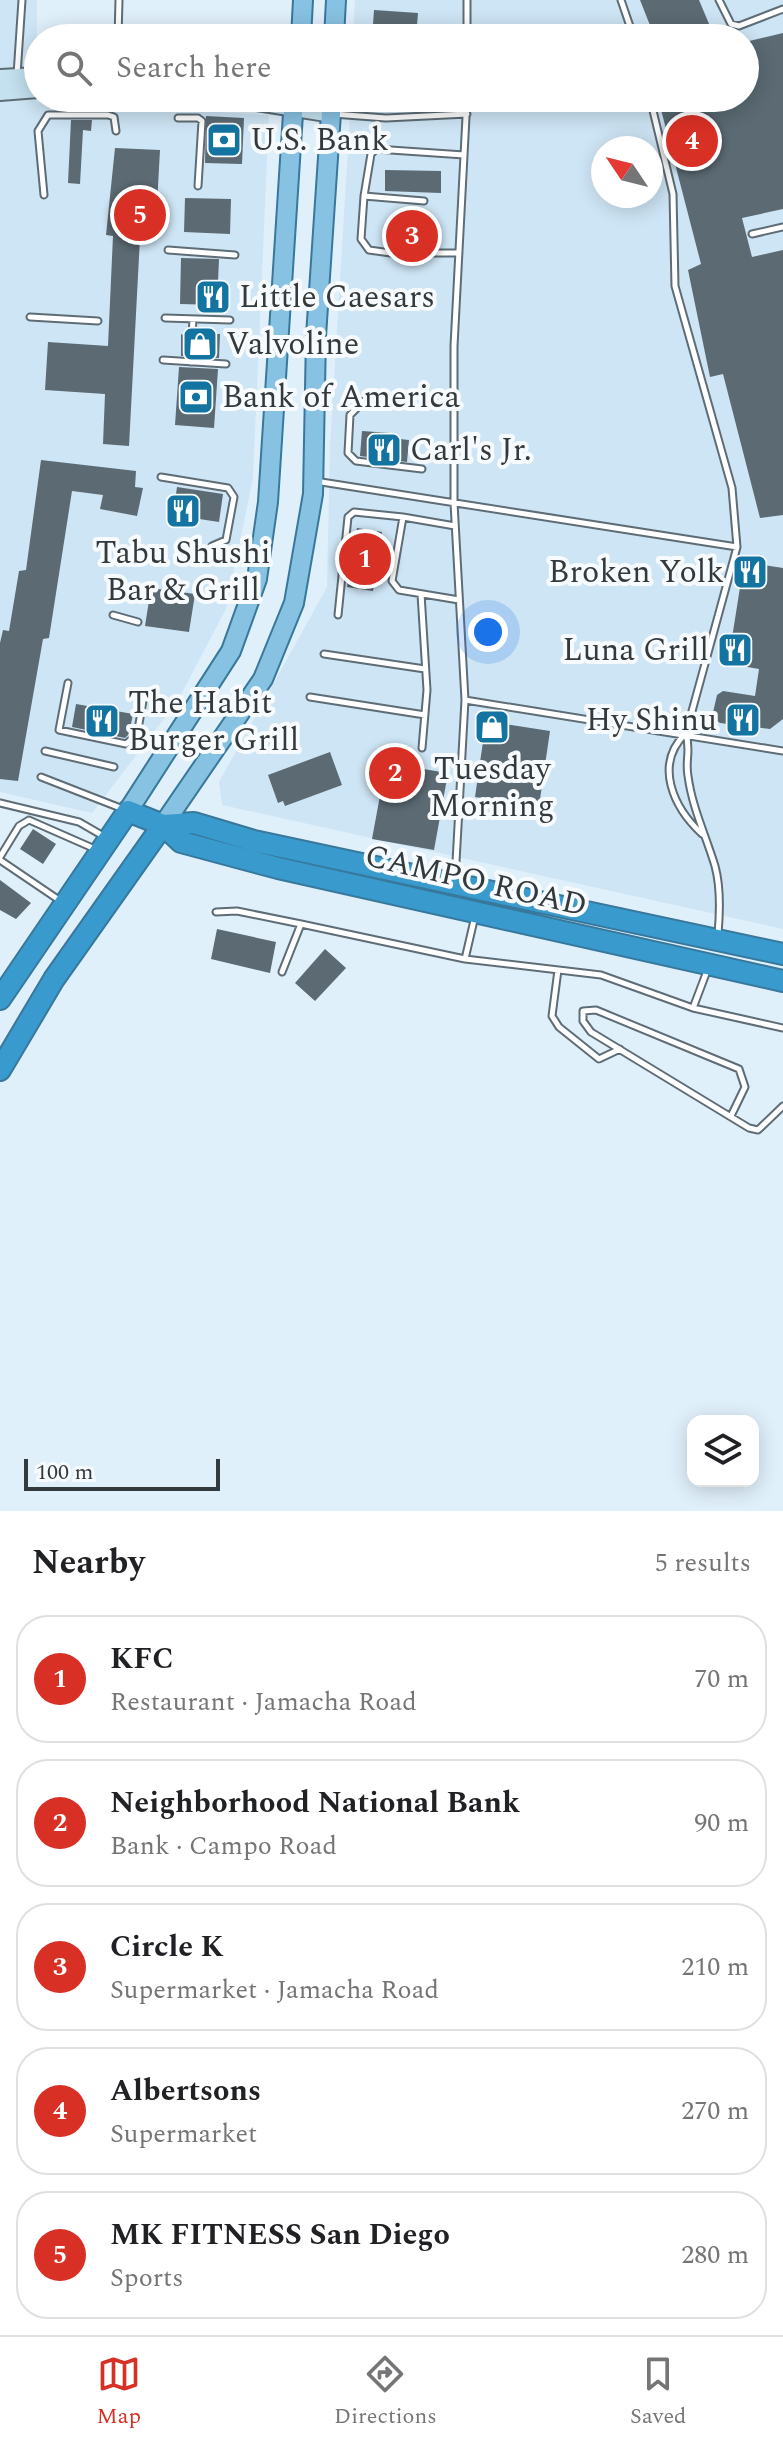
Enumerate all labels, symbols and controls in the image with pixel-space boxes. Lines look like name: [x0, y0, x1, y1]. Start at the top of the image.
search box: [24, 24, 759, 112]
text: Search here: [116, 45, 272, 91]
icon: search: [52, 46, 96, 90]
pin: 4: [666, 111, 718, 171]
place label: U.S. Bank: [250, 116, 389, 165]
bank icon: U.S. Bank: [205, 121, 243, 159]
north arrow: [591, 136, 663, 208]
pin: 5: [114, 185, 166, 245]
pin: 3: [386, 206, 438, 266]
place label: Little Caesars: [239, 273, 435, 322]
restaurant icon: Little Caesars: [194, 278, 232, 316]
place label: Valvoline: [226, 320, 359, 369]
shop icon: Valvoline: [181, 325, 219, 363]
place label: Bank of America: [222, 373, 460, 422]
bank icon: Bank of America: [177, 378, 215, 416]
place label: Carl's Jr.: [410, 426, 532, 475]
restaurant icon: Carl's Jr.: [365, 431, 403, 469]
restaurant icon: Tabu Shushi Bar & Grill: [164, 492, 202, 530]
place label: Tabu Shushi Bar & Grill: [95, 529, 271, 615]
pin: 1: [339, 529, 391, 589]
place label: Broken Yolk: [548, 548, 724, 597]
restaurant icon: Broken Yolk: [731, 553, 769, 591]
your location: [468, 612, 508, 652]
place label: Luna Grill: [563, 626, 709, 675]
restaurant icon: Luna Grill: [716, 631, 754, 669]
place label: The Habit Burger Grill: [128, 679, 299, 765]
place label: Hy Shinu: [586, 696, 717, 745]
restaurant icon: Hy Shinu: [724, 701, 762, 739]
restaurant icon: The Habit Burger Grill: [83, 702, 121, 740]
shop icon: Tuesday Morning: [473, 708, 511, 746]
pin: 2: [369, 743, 421, 803]
place label: Tuesday Morning: [429, 745, 555, 831]
street label: CAMPO ROAD: [360, 832, 592, 930]
map controls: [687, 1415, 759, 1487]
button: layers: [687, 1415, 759, 1487]
scale bar: [24, 1455, 220, 1491]
text: 100 m: [36, 1456, 93, 1489]
text: Nearby: [32, 1537, 145, 1589]
text: 5 results: [655, 1543, 751, 1583]
text: KFC: [110, 1636, 173, 1682]
text: 1: [53, 1659, 67, 1699]
text: 70 m: [694, 1659, 749, 1699]
text: Restaurant · Jamacha Road: [110, 1682, 417, 1722]
text: Neighborhood National Bank: [110, 1780, 520, 1826]
text: 2: [53, 1803, 67, 1843]
text: 90 m: [694, 1803, 749, 1843]
text: Bank · Campo Road: [110, 1826, 337, 1866]
text: Circle K: [110, 1924, 224, 1970]
text: 3: [53, 1947, 67, 1987]
text: 210 m: [681, 1947, 749, 1987]
text: Supermarket · Jamacha Road: [110, 1970, 439, 2010]
text: Albertsons: [110, 2068, 261, 2114]
text: 4: [53, 2091, 67, 2131]
text: 270 m: [681, 2091, 749, 2131]
text: Supermarket: [110, 2114, 257, 2154]
text: MK FITNESS San Diego: [110, 2212, 450, 2258]
text: 5: [53, 2235, 67, 2275]
text: 280 m: [681, 2235, 749, 2275]
text: Sports: [110, 2258, 183, 2298]
tab: Map: [97, 2352, 141, 2433]
tab: Directions: [334, 2352, 437, 2433]
tab: Saved: [630, 2352, 686, 2433]

